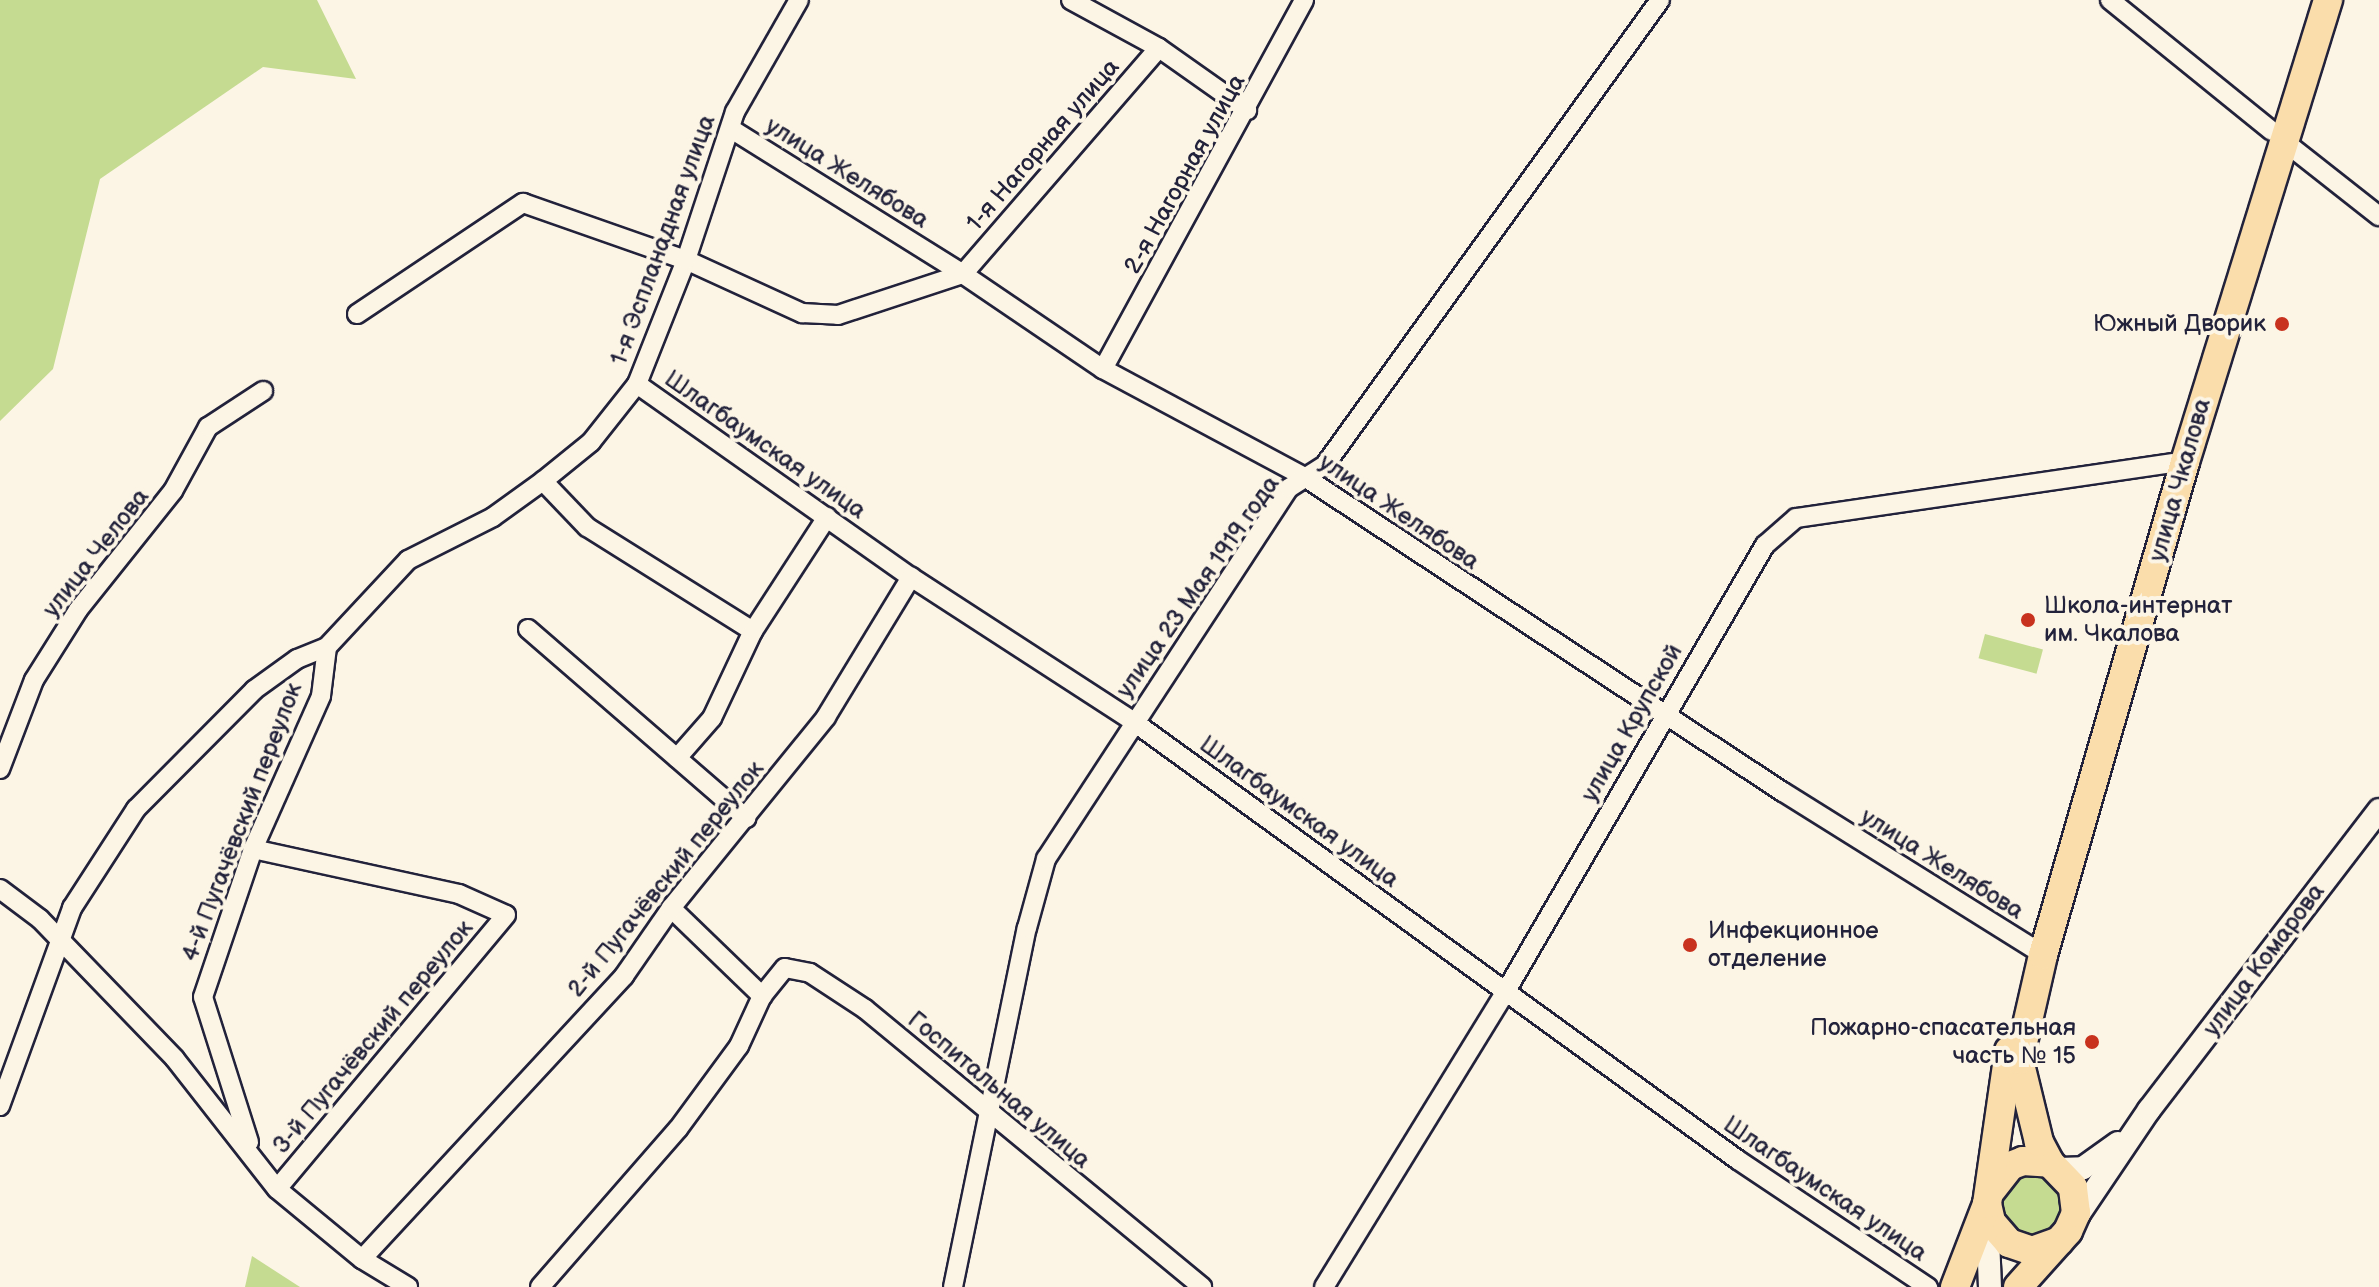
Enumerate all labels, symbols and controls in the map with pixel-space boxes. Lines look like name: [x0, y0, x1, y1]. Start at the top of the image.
street label: 1-я Нагорная улица: [960, 53, 1126, 237]
street label: 2-я Нагорная улица: [1118, 69, 1252, 279]
street label: 1-я Эспланадная улица: [604, 111, 722, 369]
street label: улица Желябова: [760, 111, 934, 235]
place label: Южный Дворик: [2093, 310, 2266, 338]
marker: Южный Дворик: [2273, 315, 2291, 333]
street label: Шлагбаумская улица: [659, 365, 871, 525]
street label: улица Чкалова: [2143, 395, 2217, 565]
street label: улица Желябова: [1314, 448, 1484, 576]
street label: улица 23 Мая 1919 года: [1110, 471, 1286, 703]
street label: улица Челова: [37, 483, 155, 623]
place label: Школа-интернат им. Чкалова: [2044, 592, 2232, 648]
marker: Школа-интернат им. Чкалова: [2019, 611, 2037, 629]
street label: улица Крупской: [1575, 639, 1689, 807]
street label: 4-й Пугачёвский переулок: [176, 679, 308, 965]
street label: Шлагбаумская улица: [1194, 730, 1404, 894]
street label: 2-й Пугачёвский переулок: [562, 755, 770, 1003]
street label: улица Желябова: [1855, 802, 2029, 926]
street label: улица Комарова: [2197, 878, 2331, 1042]
street label: 3-й Пугачёвский переулок: [267, 914, 479, 1160]
place label: Инфекционное отделение: [1708, 917, 1879, 973]
marker: Инфекционное отделение: [1679, 934, 1701, 956]
street label: Госпитальная улица: [902, 1005, 1096, 1175]
place label: Пожарно-спасательная часть № 15: [1810, 1014, 2076, 1070]
marker: Пожарно-спасательная часть № 15: [2083, 1033, 2101, 1051]
street label: Шлагбаумская улица: [1718, 1110, 1932, 1268]

